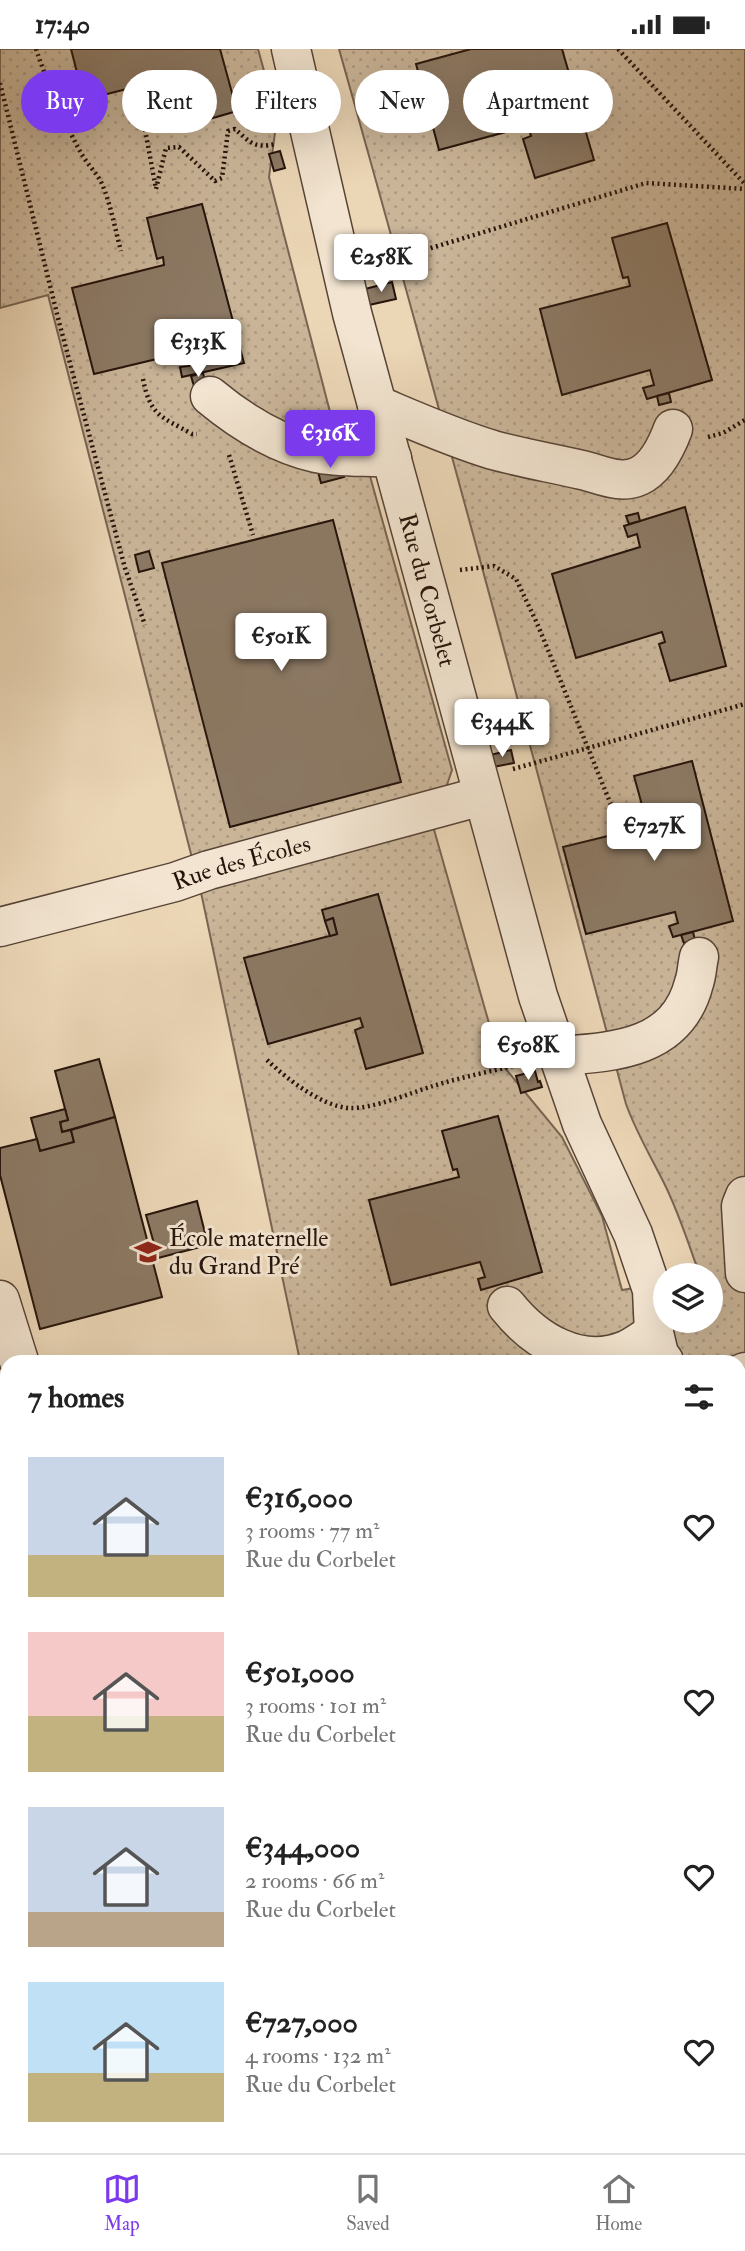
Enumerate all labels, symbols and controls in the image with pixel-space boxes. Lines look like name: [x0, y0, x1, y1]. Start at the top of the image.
text: 17:40: [35, 9, 90, 41]
chip: Buy: [21, 70, 108, 133]
chip: Rent: [122, 70, 217, 133]
chip: Filters: [231, 70, 341, 133]
chip: New: [355, 70, 449, 133]
chip: Apartment: [463, 70, 613, 133]
pin: €258K: [332, 235, 430, 294]
text: €258K: [350, 242, 412, 271]
pin: €313K: [149, 319, 247, 379]
text: €313K: [170, 327, 226, 356]
pin: €316K: [281, 411, 379, 470]
text: €316K: [301, 418, 359, 447]
street label: Rue du Corbelet: [392, 510, 463, 670]
pin: €501K: [232, 613, 330, 673]
text: €501K: [251, 621, 311, 650]
pin: €344K: [453, 699, 551, 759]
text: €344K: [470, 707, 534, 736]
pin: €727K: [605, 803, 703, 863]
text: €727K: [623, 811, 685, 840]
street label: Rue des Écoles: [168, 828, 314, 897]
pin: €508K: [479, 1023, 577, 1082]
text: €508K: [497, 1030, 559, 1059]
place label: École maternelle du Grand Pré: [169, 1222, 328, 1282]
school or university icon: École maternelle du Grand Pré: [133, 1237, 163, 1267]
map controls: [653, 1263, 723, 1333]
button: layers: [653, 1263, 723, 1333]
icon: filters: [680, 1378, 718, 1416]
text: 7 homes: [28, 1379, 124, 1416]
text: €316,000: [245, 1479, 353, 1516]
icon: home: [84, 1485, 168, 1569]
icon: heart: [680, 1508, 718, 1546]
text: 3 rooms · 77 m²: [245, 1516, 380, 1545]
text: Rue du Corbelet: [245, 1545, 396, 1574]
text: €501,000: [245, 1654, 355, 1691]
icon: home: [84, 1660, 168, 1744]
icon: heart: [680, 1683, 718, 1721]
text: 3 rooms · 101 m²: [245, 1691, 386, 1720]
text: Rue du Corbelet: [245, 1720, 396, 1749]
text: €344,000: [245, 1829, 360, 1866]
icon: home: [84, 1835, 168, 1919]
icon: heart: [680, 1858, 718, 1896]
text: 2 rooms · 66 m²: [245, 1866, 384, 1895]
text: Rue du Corbelet: [245, 1895, 396, 1924]
text: €727,000: [245, 2004, 358, 2041]
icon: home: [84, 2010, 168, 2094]
icon: heart: [680, 2033, 718, 2071]
text: 4 rooms · 132 m²: [245, 2041, 391, 2070]
text: Rue du Corbelet: [245, 2070, 396, 2099]
tab: Map: [103, 2170, 141, 2236]
tab: Saved: [346, 2170, 390, 2236]
tab: Home: [595, 2170, 642, 2236]

